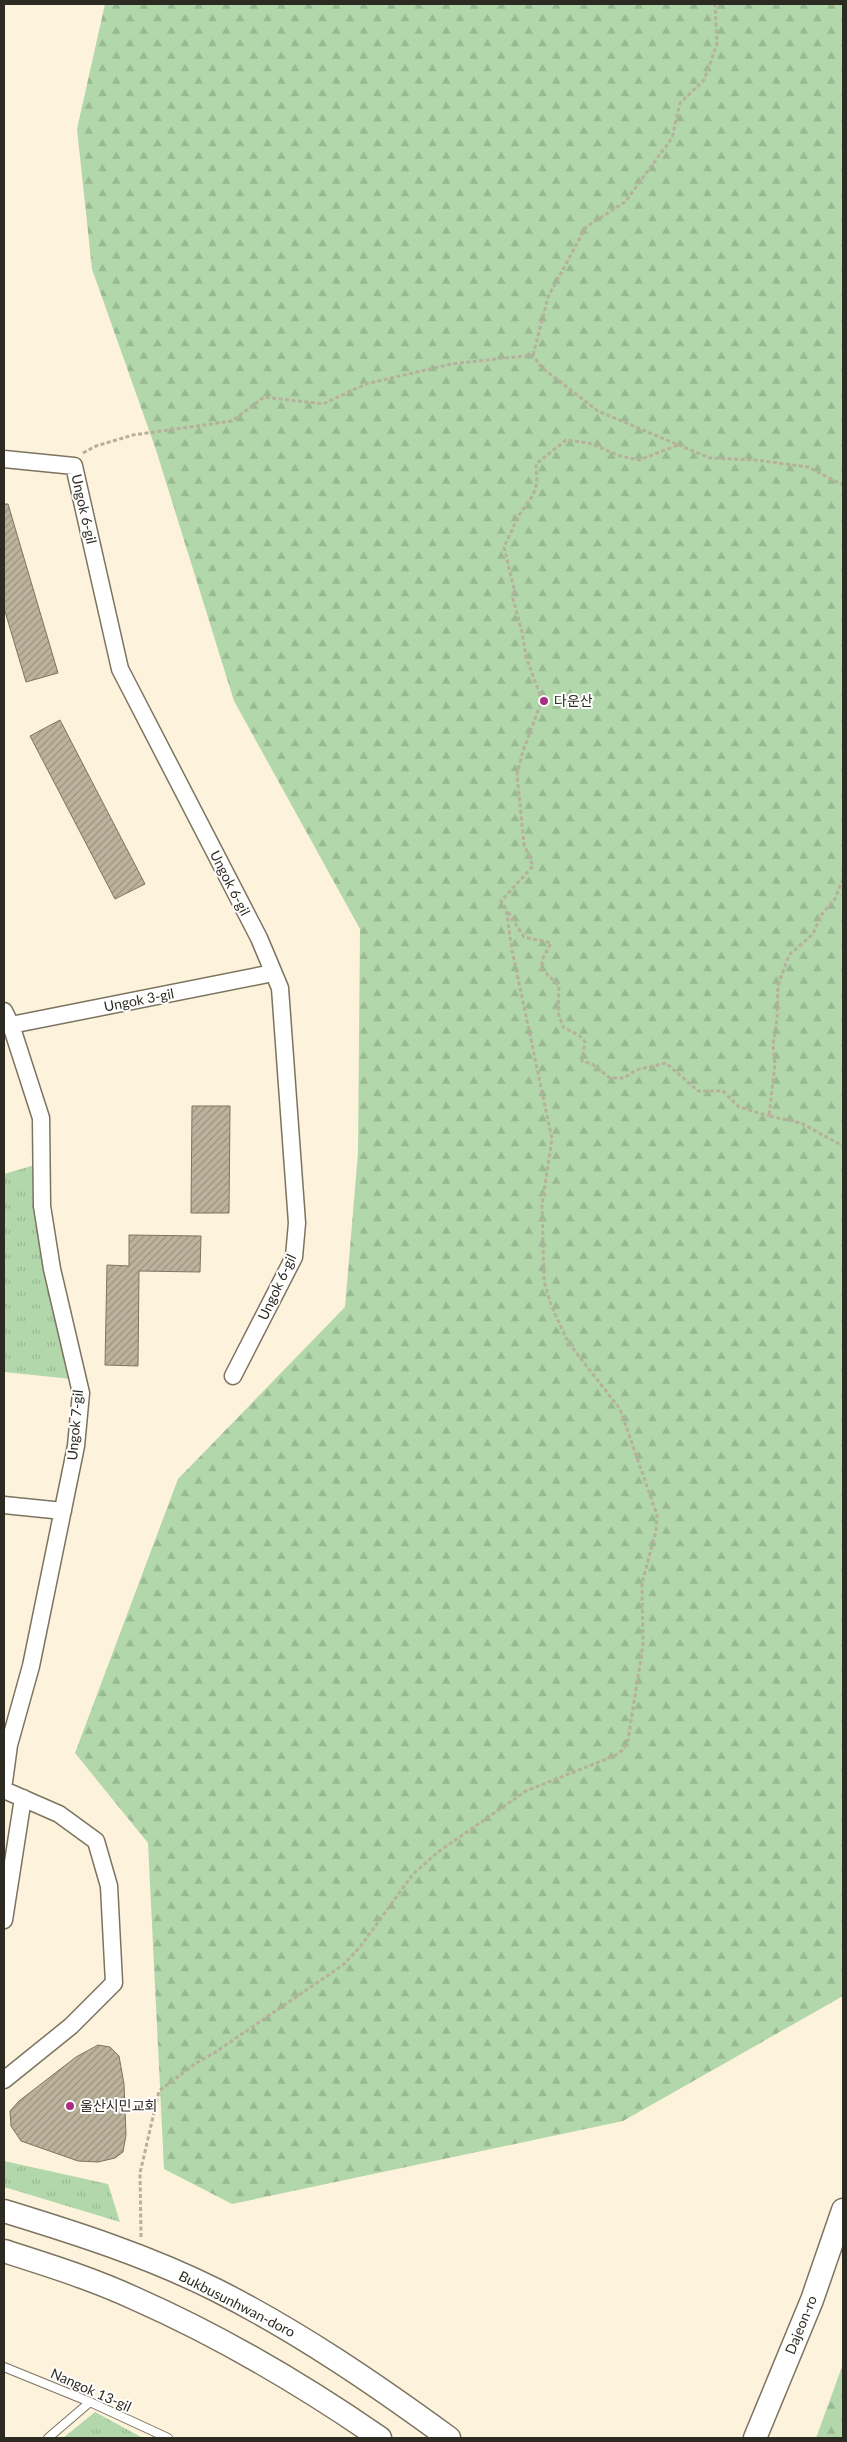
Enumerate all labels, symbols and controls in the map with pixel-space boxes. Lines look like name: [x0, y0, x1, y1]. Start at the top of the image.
street label: Ungok 6-gil: [68, 472, 101, 545]
place label: 다운산: [554, 692, 593, 709]
marker: 다운산: [538, 695, 550, 707]
street label: Ungok 6-gil: [207, 847, 254, 918]
street label: Ungok 3-gil: [102, 984, 175, 1015]
street label: Ungok 6-gil: [254, 1251, 299, 1323]
street label: Ungok 7-gil: [63, 1389, 86, 1461]
place label: 울산시민교회: [80, 2097, 157, 2114]
marker: 울산시민교회: [64, 2100, 76, 2112]
street label: Bukbusunhwan-doro: [176, 2267, 298, 2340]
street label: Dajeon-ro: [781, 2293, 820, 2357]
street label: Nangok 13-gil: [48, 2364, 134, 2415]

